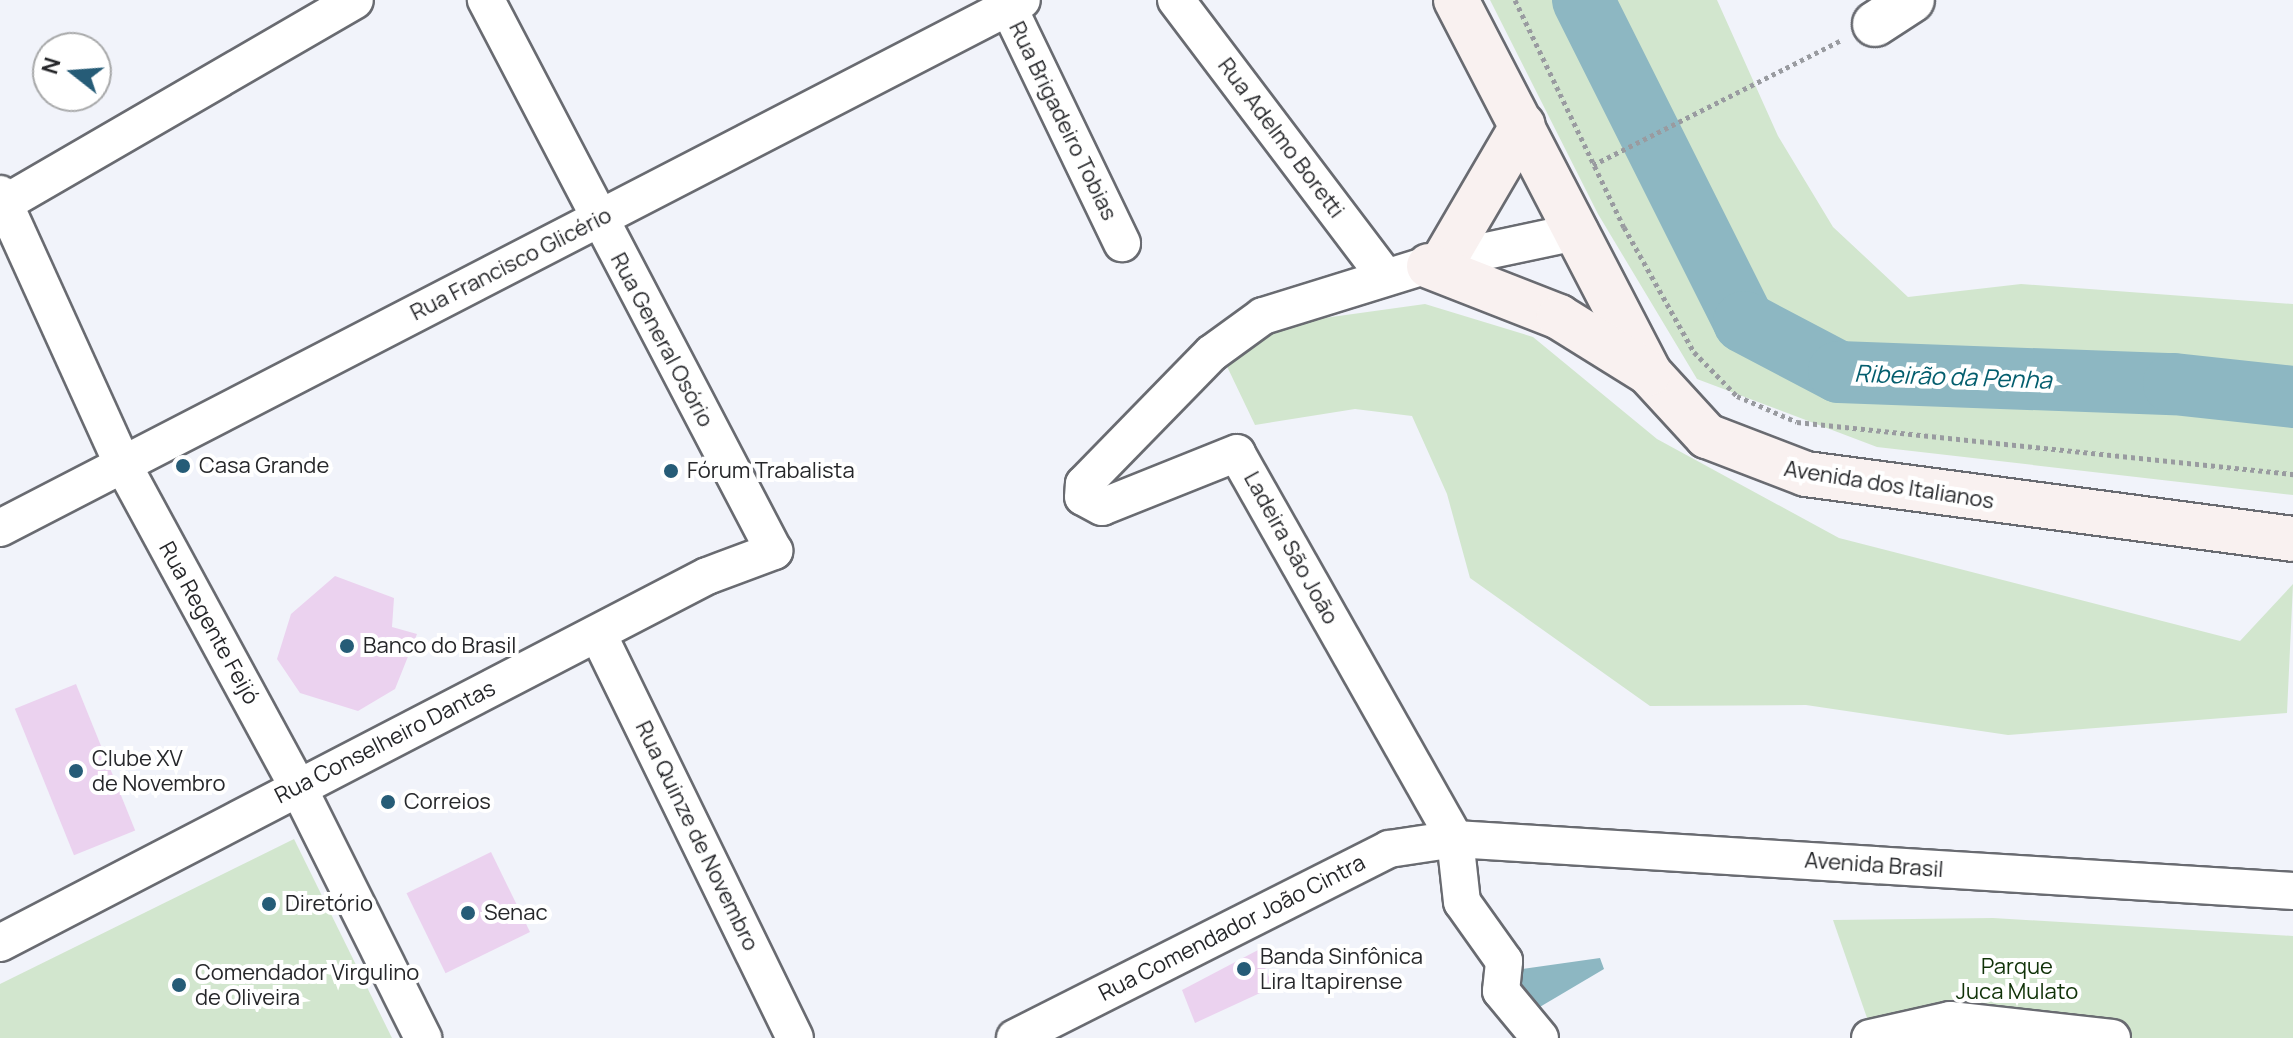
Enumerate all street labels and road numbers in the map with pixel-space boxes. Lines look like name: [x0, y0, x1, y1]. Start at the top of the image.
street label: Rua Brigadeiro Tobias: [1003, 17, 1123, 225]
street label: Rua Adelmo Boretti: [1212, 53, 1350, 223]
street label: Rua Francisco Glicério: [406, 202, 616, 326]
street label: Rua General Osório: [605, 248, 719, 432]
street label: Avenida dos Italianos: [1782, 455, 1996, 515]
street label: Ladeira São João: [1238, 467, 1344, 629]
street label: Rua Regente Feijó: [153, 537, 265, 709]
street label: Rua Conselheiro Dantas: [270, 675, 500, 809]
street label: Rua Quinze de Novembro: [630, 717, 764, 955]
street label: Avenida Brasil: [1804, 847, 1944, 883]
street label: Rua Comendador João Cintra: [1094, 849, 1370, 1007]

